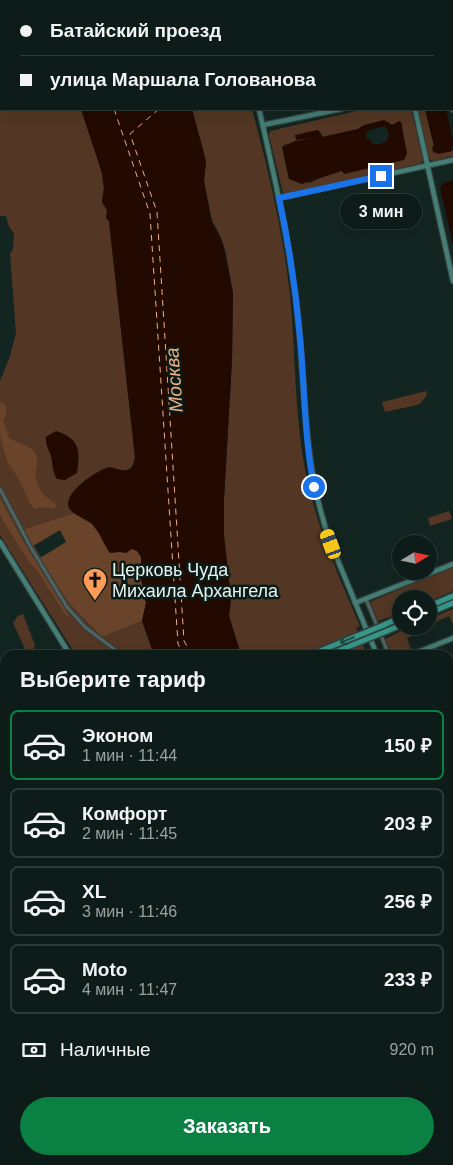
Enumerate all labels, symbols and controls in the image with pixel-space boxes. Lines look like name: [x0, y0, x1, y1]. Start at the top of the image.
text: Батайский проезд: [50, 20, 221, 41]
text: улица Маршала Голованова: [50, 69, 316, 90]
route end: [370, 165, 392, 187]
callout: 3 мин: [340, 194, 422, 228]
text: 3 мин: [359, 203, 403, 220]
water label: Москва: [161, 347, 187, 413]
route start: [303, 476, 325, 498]
car: [318, 527, 343, 561]
north arrow: [392, 535, 438, 580]
map controls: [392, 535, 437, 635]
place label: Церковь Чуда Михаила Архангела: [112, 560, 279, 601]
church icon: Церковь Чуда Михаила Архангела: [82, 567, 108, 601]
button: locate: [392, 590, 437, 635]
one-way arrow: [340, 636, 355, 645]
text: Выберите тариф: [20, 667, 206, 692]
icon: car: [22, 723, 67, 768]
text: Эконом: [82, 725, 153, 746]
text: 150 ₽: [384, 735, 432, 756]
text: 1 мин · 11:44: [82, 747, 177, 764]
icon: car: [22, 801, 67, 846]
text: Комфорт: [82, 803, 167, 824]
text: 203 ₽: [384, 813, 432, 834]
text: 2 мин · 11:45: [82, 825, 177, 842]
icon: car: [22, 879, 67, 924]
text: XL: [82, 881, 106, 902]
text: 256 ₽: [384, 891, 432, 912]
text: 3 мин · 11:46: [82, 903, 177, 920]
icon: car: [22, 957, 67, 1002]
text: Moto: [82, 959, 127, 980]
text: 233 ₽: [384, 969, 432, 990]
text: 4 мин · 11:47: [82, 981, 177, 998]
icon: cash: [20, 1036, 48, 1064]
text: Наличные: [60, 1039, 151, 1060]
text: 920 m: [390, 1041, 434, 1058]
button: Заказать: [20, 1097, 434, 1155]

